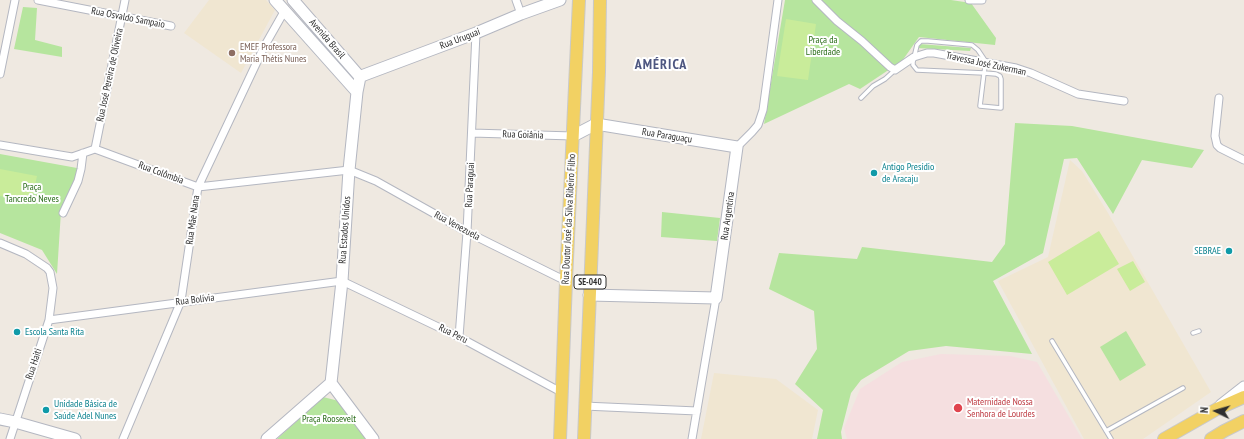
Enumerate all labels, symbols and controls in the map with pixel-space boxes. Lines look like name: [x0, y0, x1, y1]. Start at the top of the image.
street label: Rua Osvaldo Sampaio: [90, 5, 166, 31]
street label: Avenida Brasil: [306, 17, 348, 61]
street label: Rua Uruguai: [438, 26, 482, 52]
street label: Rua José Pereira de Oliveira: [94, 27, 126, 123]
park label: Praça da Liberdade: [806, 34, 840, 58]
place label: EMEF Professora Maria Thétis Nunes: [240, 41, 306, 64]
marker: EMEF Professora Maria Thétis Nunes: [227, 48, 237, 58]
street label: Travessa José Zukerman: [945, 50, 1027, 78]
district label: AMÉRICA: [635, 57, 687, 73]
street label: Rua Paraguaçu: [641, 126, 693, 146]
street label: Rua Goiânia: [502, 128, 544, 142]
street label: Rua Doutor José da Silva Ribeiro Filho: [560, 153, 578, 285]
street label: Rua Colômbia: [137, 159, 185, 187]
place label: Antigo Presídio de Aracaju: [882, 161, 934, 184]
street label: Rua Paraguai: [463, 162, 477, 208]
marker: Antigo Presídio de Aracaju: [869, 168, 879, 178]
park label: Praça Tancredo Neves: [5, 181, 59, 204]
street label: Rua Argentina: [719, 191, 737, 241]
street label: Rua Mãe Nana: [184, 195, 202, 245]
street label: Rua Estados Unidos: [337, 196, 353, 264]
street label: Rua Venezuela: [432, 209, 482, 243]
place label: SEBRAE: [1194, 245, 1221, 257]
marker: SEBRAE: [1224, 246, 1234, 256]
road number: SE-040: [574, 275, 606, 289]
street label: Rua Bolívia: [175, 292, 215, 308]
street label: Rua Peru: [437, 322, 469, 346]
place label: Escola Santa Rita: [25, 326, 84, 338]
marker: Escola Santa Rita: [12, 327, 22, 337]
street label: Rua Haiti: [23, 347, 45, 381]
north arrow: [1196, 391, 1236, 431]
place label: Maternidade Nossa Senhora de Lourdes: [967, 396, 1035, 420]
place label: Unidade Básica de Saúde Adel Nunes: [54, 398, 117, 422]
marker: Maternidade Nossa Senhora de Lourdes: [952, 402, 964, 414]
marker: Unidade Básica de Saúde Adel Nunes: [41, 405, 51, 415]
text: N: [1197, 406, 1211, 414]
park label: Praça Roosevelt: [302, 413, 356, 425]

